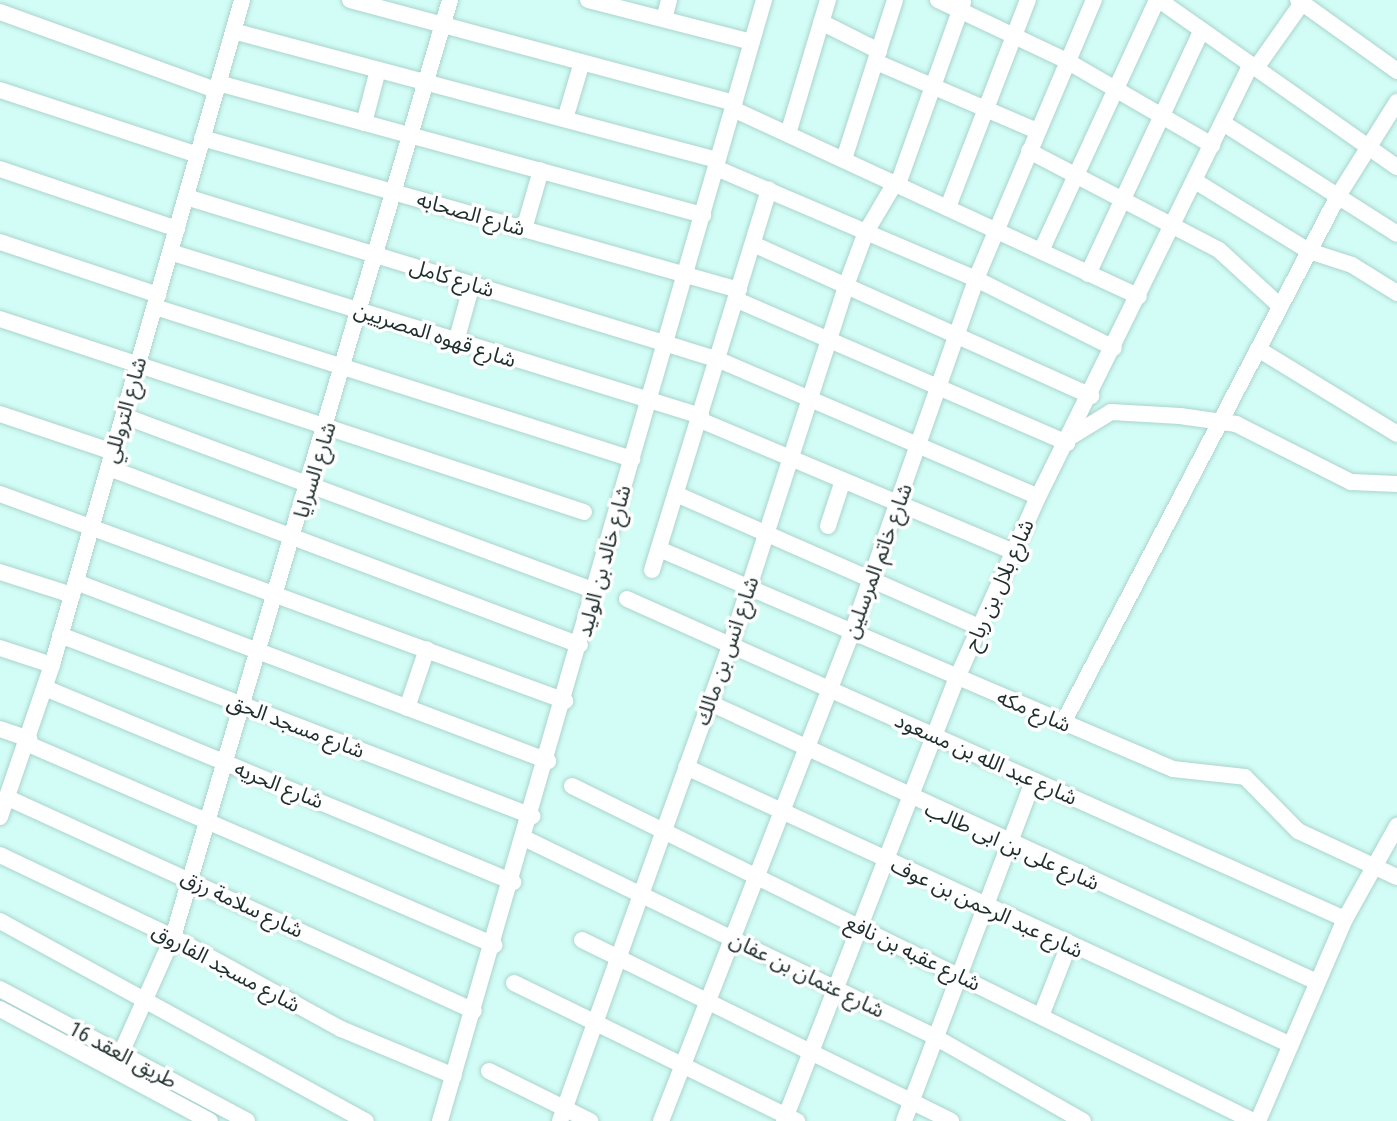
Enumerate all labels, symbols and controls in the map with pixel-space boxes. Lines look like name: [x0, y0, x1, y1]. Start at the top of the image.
street label: شارع الصحابه: [414, 187, 528, 241]
street label: شارع كامل: [407, 253, 497, 303]
street label: شارع قهوه المصريين: [351, 297, 519, 373]
street label: شارع التروللي: [98, 354, 152, 466]
street label: شارع السرايا: [288, 419, 342, 521]
street label: شارع خاتم المرسلين: [838, 480, 918, 642]
street label: شارع خالد بن الوليد: [572, 482, 636, 640]
street label: شارع بلال بن رباح: [959, 515, 1039, 655]
street label: شارع انس بن مالك: [690, 573, 764, 729]
street label: شارع مكه: [993, 684, 1075, 738]
street label: شارع مسجد الحق: [224, 688, 368, 764]
street label: شارع عبد الله بن مسعود: [891, 707, 1081, 811]
street label: شارع الحريه: [231, 756, 327, 814]
street label: شارع على بن ابى طالب: [921, 796, 1103, 896]
street label: شارع عبد الرحمن بن عوف: [887, 852, 1087, 964]
street label: شارع سلامة رزق: [177, 865, 307, 943]
street label: شارع عقبه بن نافع: [841, 909, 985, 997]
street label: شارع مسجد الفاروق: [148, 918, 304, 1018]
street label: شارع عثمان بن عفان: [726, 927, 888, 1023]
street label: طريق العقد 16: [65, 1016, 181, 1094]

